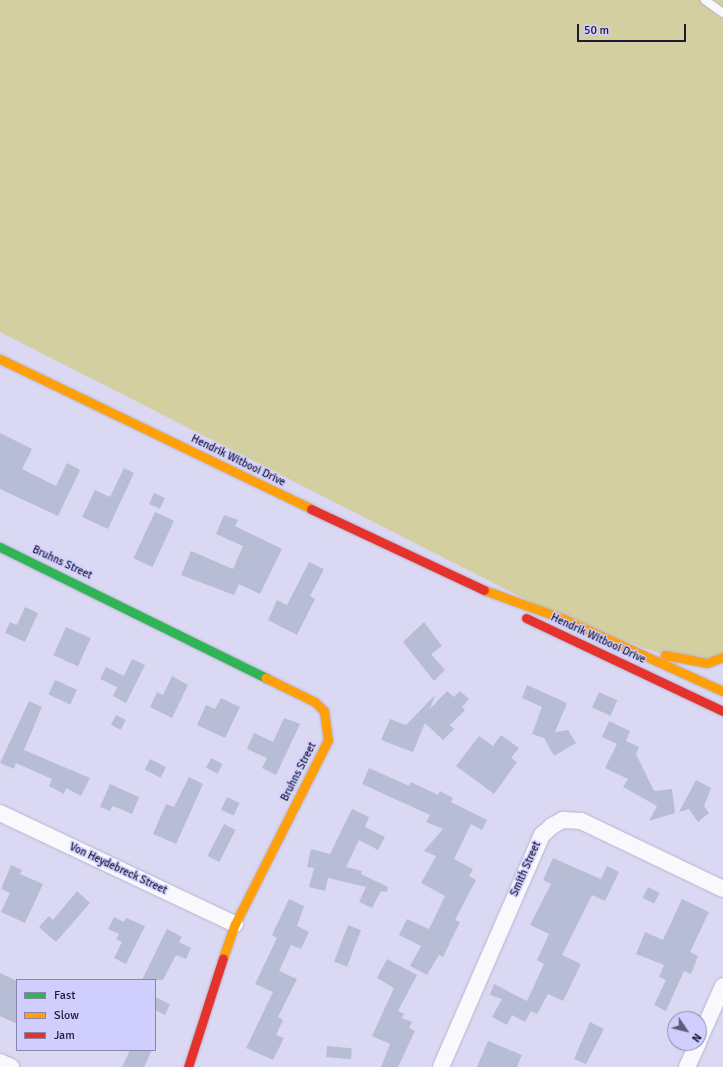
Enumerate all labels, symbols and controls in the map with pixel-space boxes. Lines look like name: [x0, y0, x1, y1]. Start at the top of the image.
scale bar: [579, 16, 688, 42]
text: 50 m: [584, 23, 609, 38]
street label: Hendrik Witbooi Drive: [189, 432, 287, 490]
street label: Bruhns Street: [30, 543, 94, 583]
street label: Hendrik Witbooi Drive: [548, 611, 648, 667]
street label: Bruhns Street: [278, 740, 320, 804]
street label: Smith Street: [508, 839, 544, 899]
street label: Von Heydebreck Street: [67, 841, 169, 897]
legend: [16, 979, 156, 1051]
text: Fast: [54, 988, 75, 1003]
text: Slow: [54, 1008, 79, 1023]
north arrow: [667, 1011, 707, 1051]
text: Jam: [54, 1028, 75, 1043]
text: N: [689, 1031, 704, 1044]

